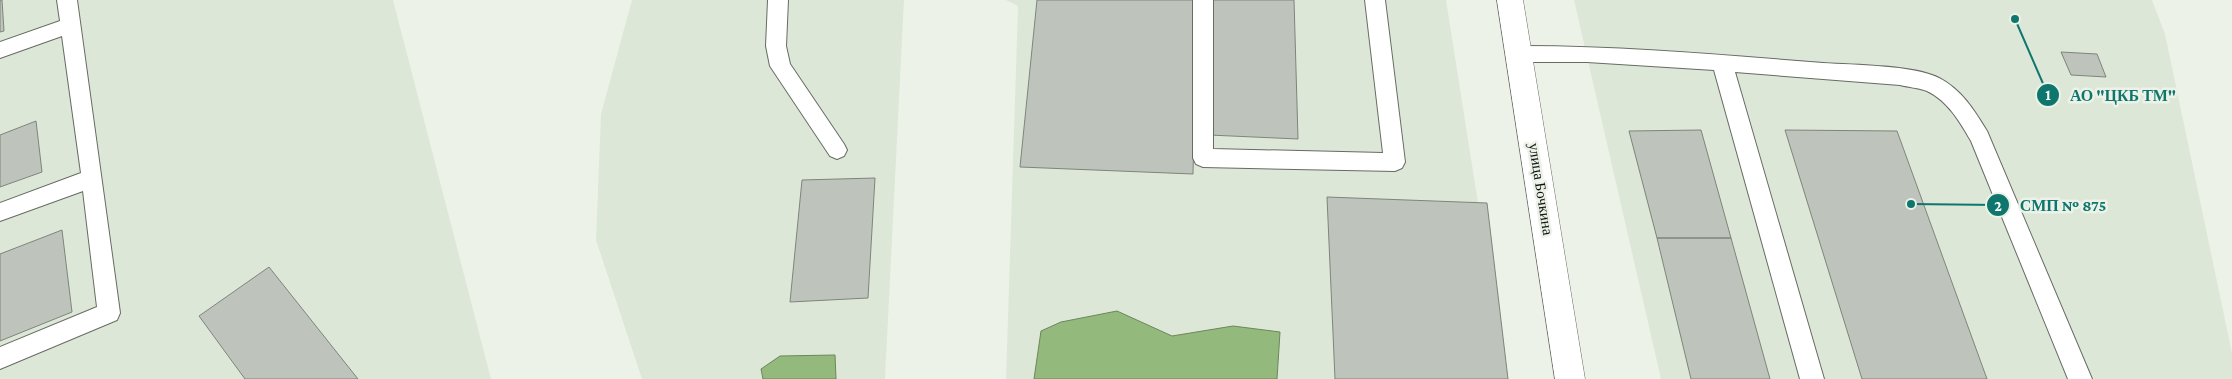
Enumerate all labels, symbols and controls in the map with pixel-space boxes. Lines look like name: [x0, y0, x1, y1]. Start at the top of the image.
callout: АО "ЦКБ ТМ": [2035, 79, 2186, 110]
text: 1: [2045, 87, 2051, 103]
text: АО "ЦКБ ТМ": [2070, 87, 2176, 105]
street label: улица Бочкина: [1526, 142, 1556, 237]
callout: СМП № 875: [1985, 190, 2117, 221]
text: СМП № 875: [2020, 197, 2106, 214]
text: 2: [1994, 198, 2002, 214]

